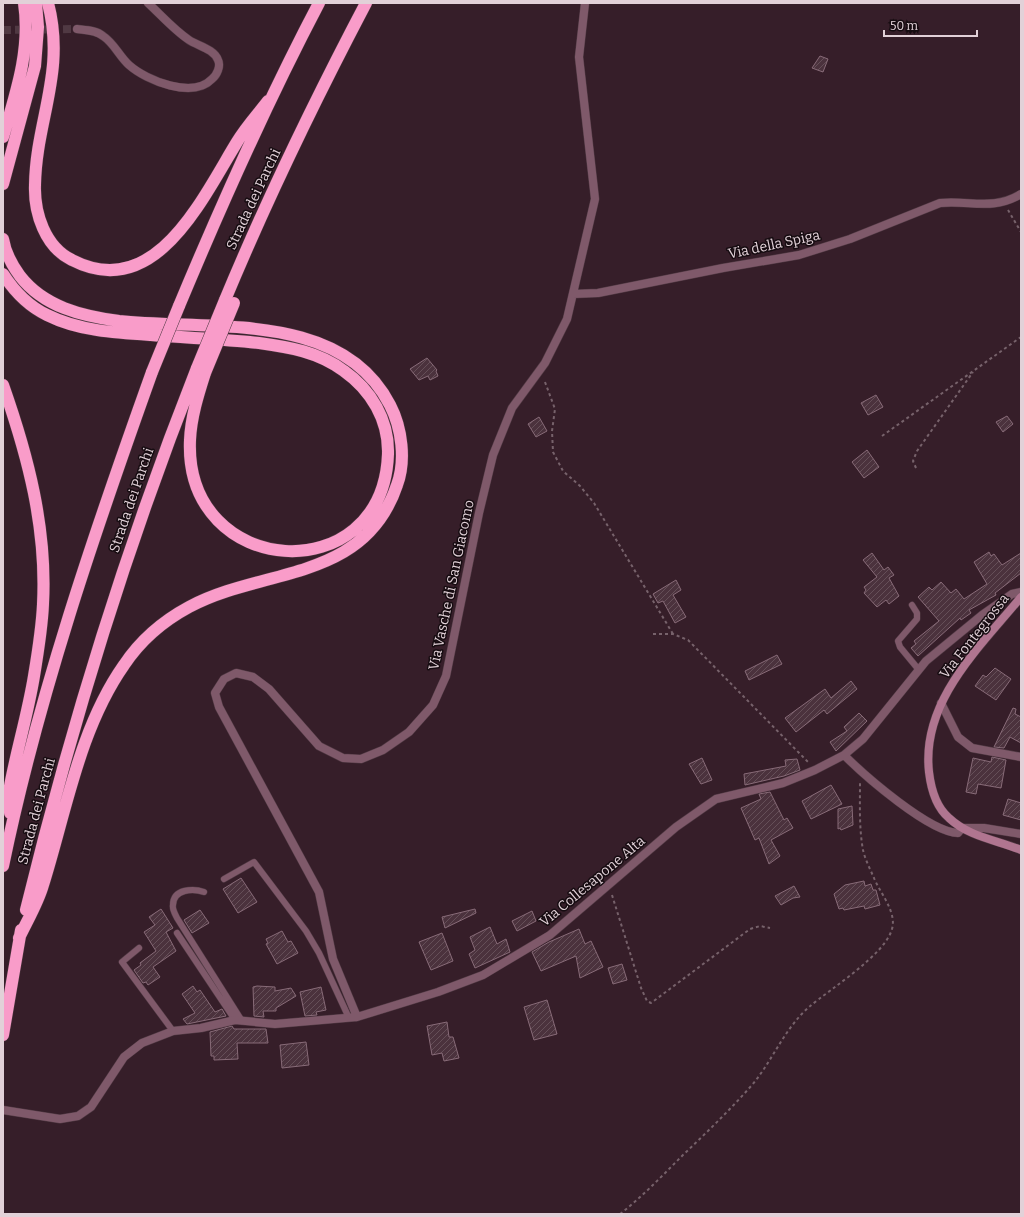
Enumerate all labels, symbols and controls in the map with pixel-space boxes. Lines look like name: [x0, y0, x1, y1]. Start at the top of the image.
scale bar: [884, 12, 977, 38]
text: 50 m: [890, 19, 919, 33]
street label: Strada dei Parchi: [223, 146, 284, 252]
street label: Via della Spiga: [727, 226, 822, 263]
street label: Strada dei Parchi: [106, 446, 157, 555]
street label: Via Vasche di San Giacomo: [425, 498, 478, 672]
street label: Via Fontegrossa: [936, 590, 1013, 682]
street label: Strada dei Parchi: [14, 756, 59, 866]
street label: Via Collesapone Alta: [536, 832, 649, 930]

